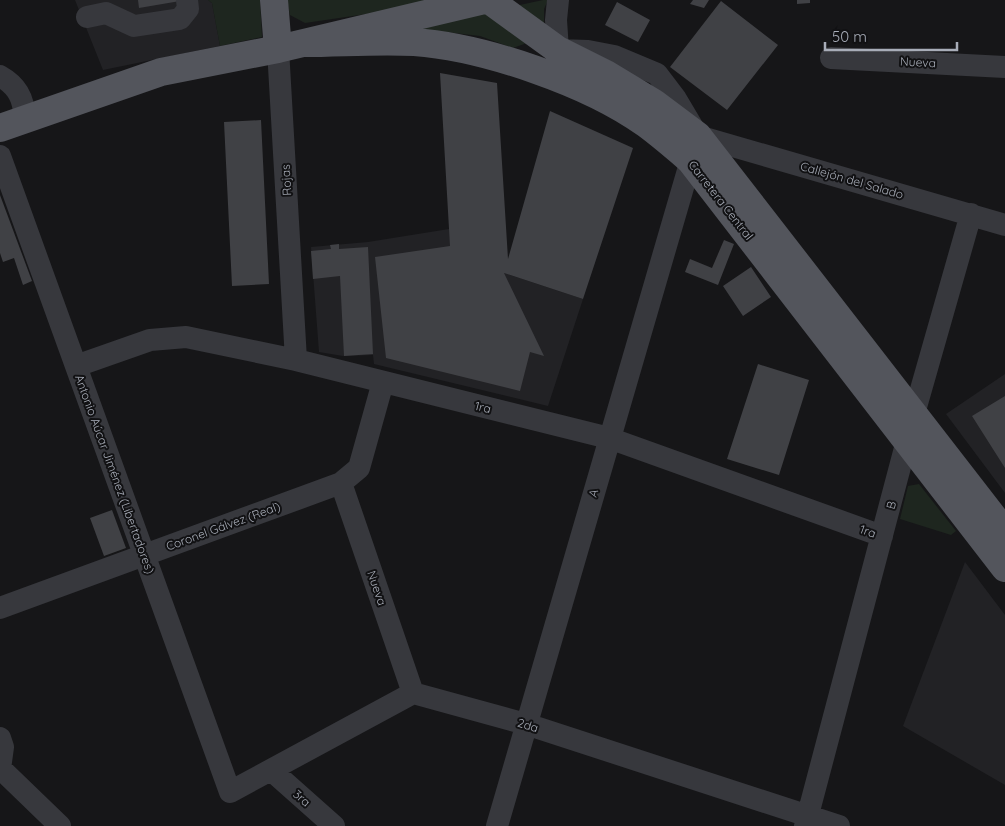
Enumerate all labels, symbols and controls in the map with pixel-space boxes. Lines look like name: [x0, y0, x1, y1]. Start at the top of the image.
scale bar: [825, 20, 958, 52]
text: 50 m: [832, 27, 867, 46]
street label: Nueva: [900, 54, 936, 70]
street label: Carretera Central: [685, 157, 757, 243]
street label: Callejón del Salado: [799, 158, 905, 202]
street label: Rojas: [278, 164, 294, 196]
street label: Antonio Aúcar Jiménez (Libertadores): [72, 372, 158, 576]
street label: 1ra: [473, 398, 493, 416]
street label: A: [585, 487, 601, 499]
street label: Coronel Gálvez (Real): [164, 498, 282, 554]
street label: B: [883, 499, 899, 511]
street label: 1ra: [858, 521, 878, 541]
street label: Nueva: [364, 569, 390, 607]
street label: 2da: [516, 715, 540, 735]
street label: 3ra: [290, 786, 314, 810]

